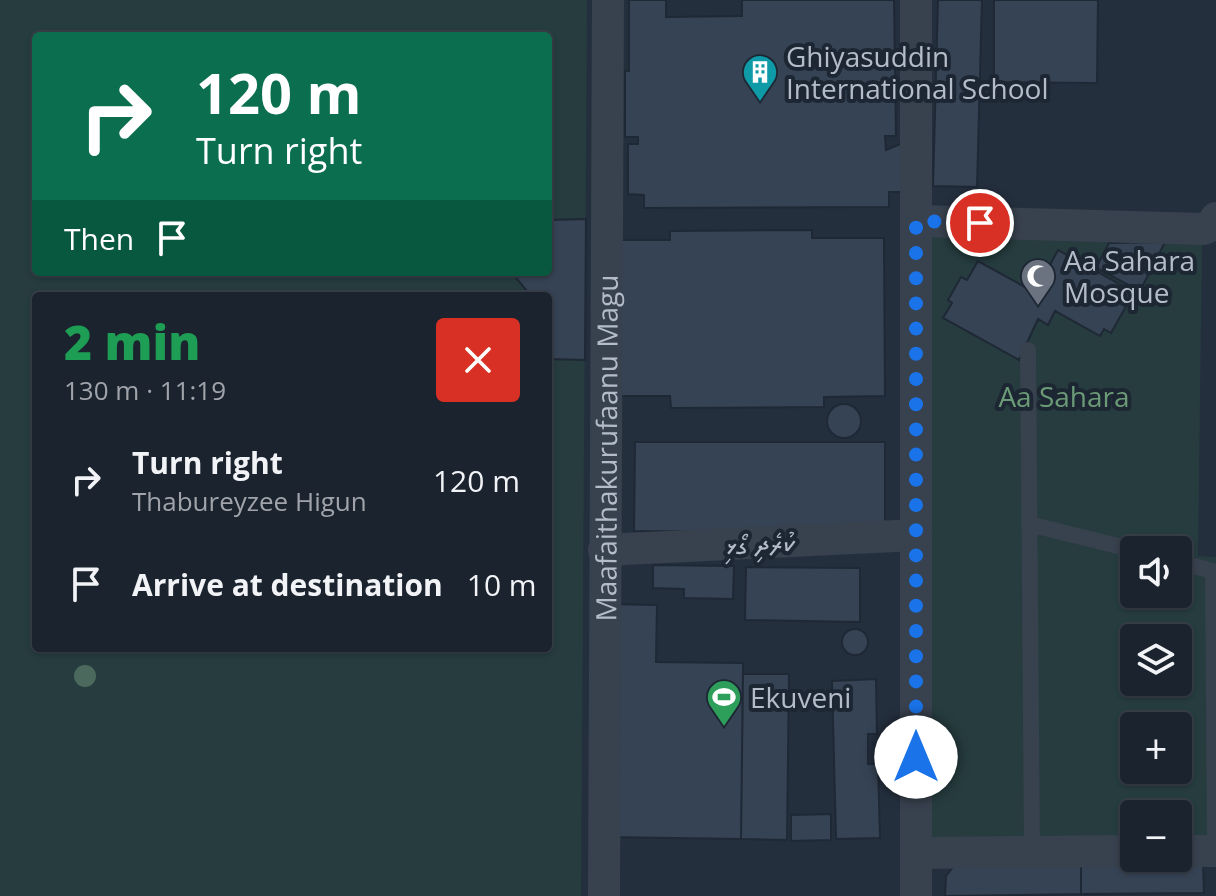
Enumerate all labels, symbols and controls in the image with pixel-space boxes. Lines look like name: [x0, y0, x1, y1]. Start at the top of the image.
place label: Ghiyasuddin International School: [786, 37, 1049, 107]
building icon: Ghiyasuddin International School: [741, 53, 779, 103]
text: 120 m: [196, 54, 362, 130]
icon: right: [64, 64, 168, 168]
text: Turn right: [196, 126, 362, 175]
pin: [946, 189, 1014, 257]
icon: arrive: [958, 201, 1002, 245]
icon: arrive: [150, 216, 194, 260]
text: Then: [64, 218, 134, 259]
place label: Aa Sahara Mosque: [1064, 241, 1195, 311]
mosque icon: Aa Sahara Mosque: [1019, 257, 1057, 307]
street label: Maafaithakurufaanu Magu: [586, 274, 626, 622]
text: 2 min: [64, 309, 200, 374]
button: close: [436, 318, 520, 402]
text: 130 m · 11:19: [64, 372, 226, 408]
park label: Aa Sahara: [998, 377, 1130, 415]
text: Turn right: [132, 442, 283, 483]
icon: right: [64, 458, 108, 502]
text: 120 m: [433, 460, 520, 501]
text: Thabureyzee Higun: [132, 483, 367, 519]
street label: ކުރެދި ގޯޅި: [723, 522, 797, 565]
map controls: [1120, 536, 1192, 872]
button: sound: [1120, 536, 1192, 608]
icon: arrive: [64, 562, 108, 606]
text: Arrive at destination: [132, 564, 443, 605]
text: 10 m: [467, 564, 537, 605]
button: layers: [1120, 624, 1192, 696]
sports icon: Ekuveni: [705, 678, 743, 728]
place label: Ekuveni: [750, 678, 851, 716]
button: +: [1120, 712, 1192, 784]
position arrow: [874, 715, 958, 799]
button: −: [1120, 800, 1192, 872]

